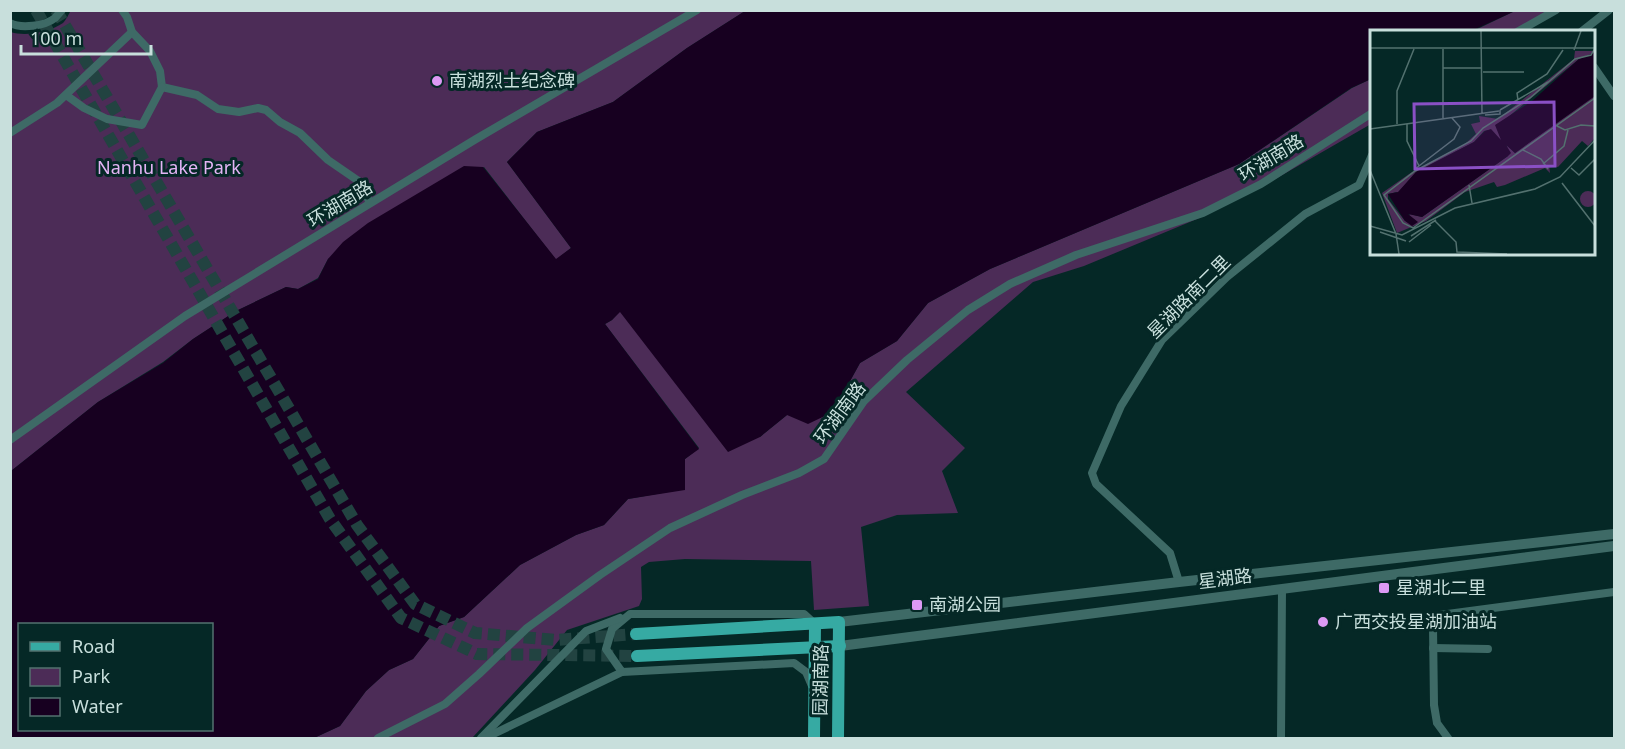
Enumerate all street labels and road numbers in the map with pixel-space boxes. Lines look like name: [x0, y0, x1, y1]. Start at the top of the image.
street label: 环湖南路: [1233, 128, 1308, 186]
street label: 环湖南路: [302, 174, 377, 232]
street label: 星湖路南二里: [1142, 250, 1235, 343]
street label: 环湖南路: [808, 376, 870, 448]
street label: 星湖路: [1197, 563, 1253, 593]
street label: 园湖南路: [807, 644, 833, 716]

